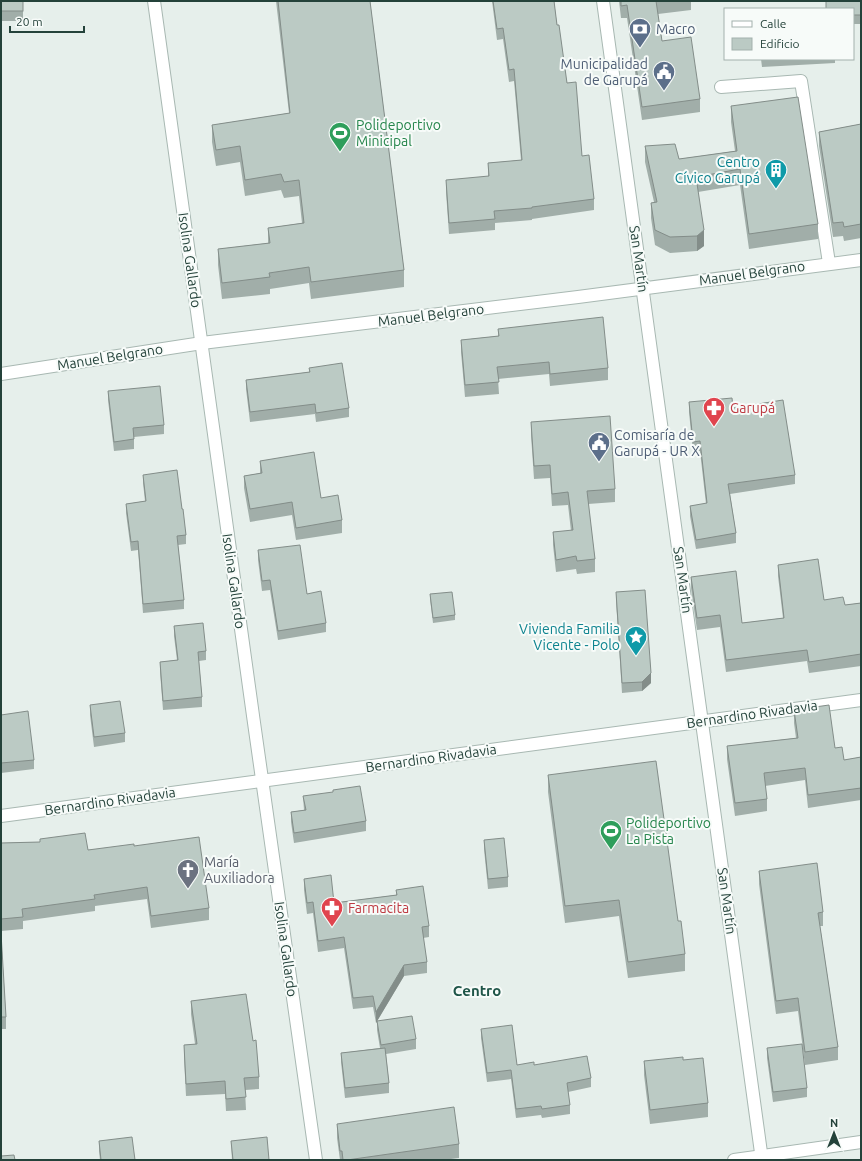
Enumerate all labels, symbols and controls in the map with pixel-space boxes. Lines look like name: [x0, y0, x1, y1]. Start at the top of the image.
scale bar: [10, 8, 84, 34]
legend: [724, 8, 854, 60]
text: 20 m: [16, 15, 43, 28]
bank icon: Macro: [627, 16, 653, 49]
text: Calle: [760, 17, 786, 30]
place label: Macro: [656, 21, 695, 37]
text: Edificio: [760, 37, 800, 50]
place label: Municipalidad de Garupá: [561, 56, 648, 88]
public building icon: Municipalidad de Garupá: [651, 59, 677, 92]
place label: Polideportivo Minicipal: [356, 117, 441, 149]
sports icon: Polideportivo Minicipal: [327, 120, 353, 153]
place label: Centro Cívico Garupá: [675, 154, 760, 186]
building icon: Centro Cívico Garupá: [763, 157, 789, 190]
street label: Isolina Gallardo: [175, 211, 205, 309]
street label: San Martín: [626, 225, 652, 293]
street label: Manuel Belgrano: [698, 258, 806, 288]
street label: Manuel Belgrano: [377, 301, 485, 329]
street label: Manuel Belgrano: [56, 341, 164, 373]
pharmacy icon: Garupá: [701, 395, 727, 428]
place label: Garupá: [730, 400, 775, 416]
place label: Comisaría de Garupá - UR X: [614, 427, 700, 459]
public building icon: Comisaría de Garupá - UR X: [586, 430, 612, 463]
street label: Isolina Gallardo: [219, 532, 249, 630]
street label: San Martín: [670, 546, 696, 614]
place label: Vivienda Familia Vicente - Polo: [519, 621, 620, 653]
place icon: Vivienda Familia Vicente - Polo: [623, 624, 649, 657]
street label: Bernardino Rivadavia: [685, 697, 819, 731]
street label: Bernardino Rivadavia: [364, 741, 498, 775]
street label: Bernardino Rivadavia: [43, 784, 177, 818]
place label: Polideportivo La Pista: [626, 815, 711, 847]
sports icon: Polideportivo La Pista: [598, 818, 624, 851]
place label: María Auxiliadora: [204, 854, 275, 886]
church icon: María Auxiliadora: [175, 857, 201, 890]
street label: San Martín: [714, 867, 740, 935]
pharmacy icon: Farmacita: [319, 895, 345, 928]
street label: Isolina Gallardo: [271, 900, 301, 998]
place label: Farmacita: [348, 900, 409, 916]
district label: Centro: [453, 982, 501, 999]
north arrow: [814, 1113, 854, 1153]
text: N: [830, 1117, 838, 1129]

